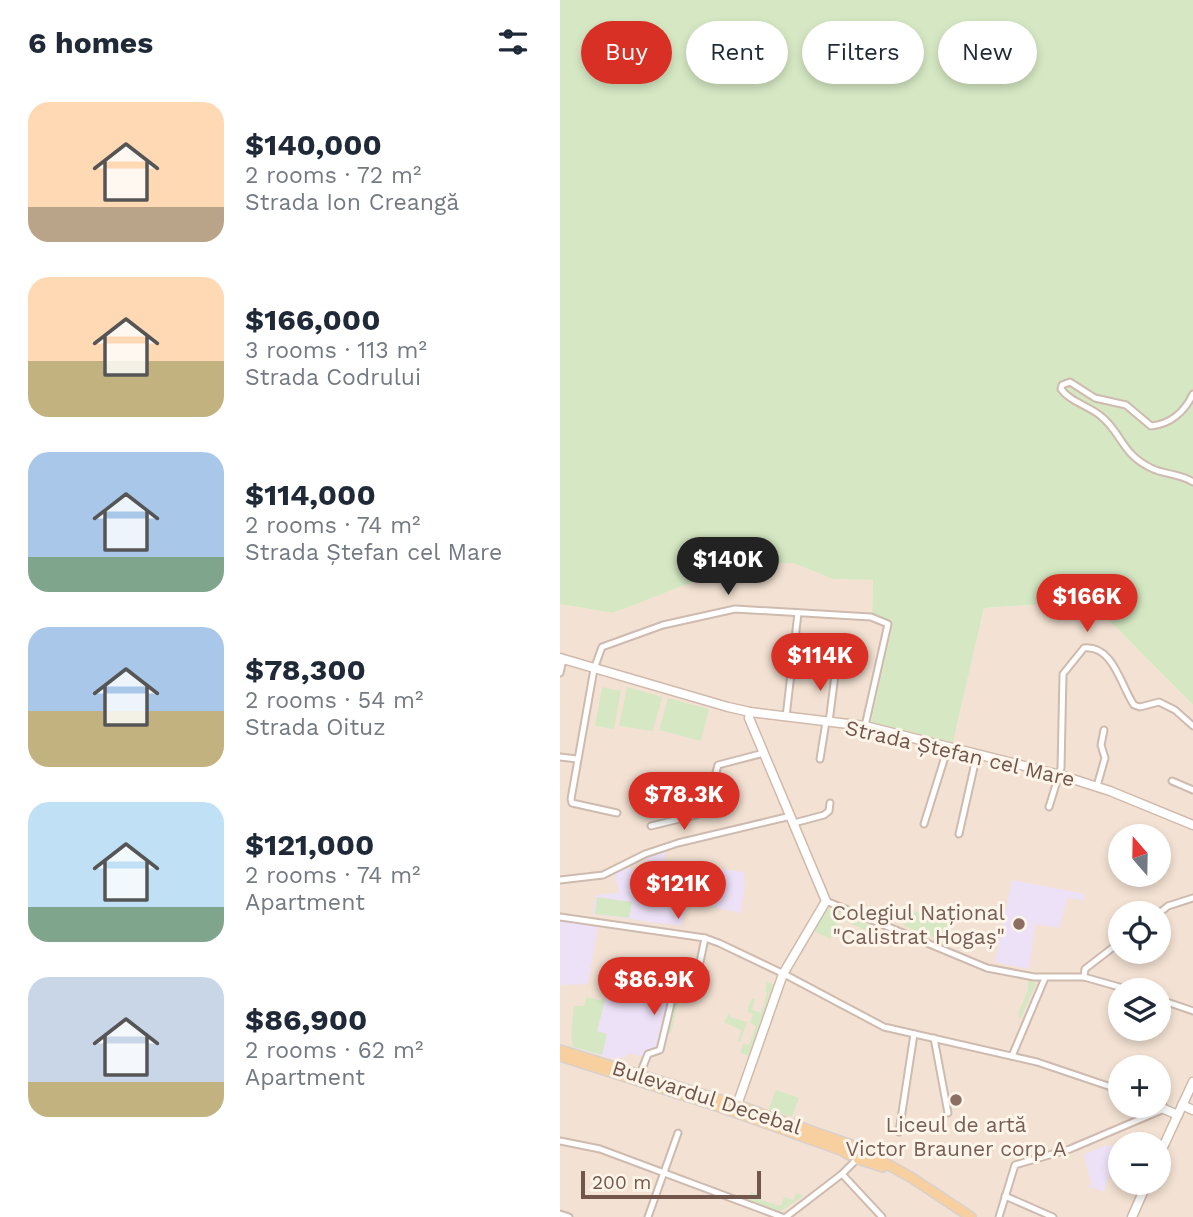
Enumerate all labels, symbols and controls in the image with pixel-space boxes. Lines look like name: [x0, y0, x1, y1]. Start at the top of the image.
chip: Buy: [581, 21, 672, 84]
chip: Rent: [686, 21, 788, 84]
chip: Filters: [802, 21, 924, 84]
chip: New: [938, 21, 1037, 84]
icon: filters: [494, 23, 532, 61]
text: 6 homes: [28, 25, 153, 60]
text: $140,000: [245, 127, 382, 162]
icon: home: [84, 130, 168, 214]
text: 2 rooms · 72 m²: [245, 162, 421, 189]
text: Strada Ion Creangă: [245, 189, 459, 216]
text: $166,000: [245, 302, 381, 337]
icon: home: [84, 305, 168, 389]
text: 3 rooms · 113 m²: [245, 337, 427, 364]
text: Strada Codrului: [245, 364, 421, 391]
text: $114,000: [245, 477, 376, 512]
icon: home: [84, 480, 168, 564]
text: 2 rooms · 74 m²: [245, 512, 420, 539]
pin: $140K: [679, 538, 777, 597]
text: Strada Ștefan cel Mare: [245, 539, 502, 566]
text: $140K: [693, 546, 763, 573]
pin: $166K: [1038, 574, 1136, 634]
text: $166K: [1053, 583, 1121, 610]
pin: $114K: [771, 634, 869, 693]
text: $114K: [787, 642, 853, 669]
text: $78,300: [245, 652, 366, 687]
icon: home: [84, 655, 168, 739]
text: 2 rooms · 54 m²: [245, 687, 423, 714]
text: Strada Oituz: [245, 714, 386, 741]
street label: Strada Ștefan cel Mare: [843, 714, 1077, 792]
pin: $78.3K: [627, 772, 741, 832]
text: $78.3K: [645, 781, 723, 808]
north arrow: [1108, 824, 1171, 887]
map controls: [1108, 824, 1171, 1195]
text: $121,000: [245, 827, 374, 862]
icon: home: [84, 830, 168, 914]
text: 2 rooms · 74 m²: [245, 862, 420, 889]
pin: $121K: [629, 862, 727, 921]
text: $121K: [646, 870, 710, 897]
text: Apartment: [245, 889, 365, 916]
place label: Colegiul Național "Calistrat Hogaș": [832, 900, 1006, 949]
button: locate: [1108, 901, 1171, 964]
marker: Colegiul Național "Calistrat Hogaș": [1011, 916, 1027, 932]
pin: $86.9K: [597, 958, 711, 1017]
text: $86.9K: [614, 966, 694, 993]
button: layers: [1108, 978, 1171, 1041]
text: $86,900: [245, 1002, 367, 1037]
icon: home: [84, 1005, 168, 1089]
text: 2 rooms · 62 m²: [245, 1037, 423, 1064]
street label: Bulevardul Decebal: [609, 1055, 805, 1140]
button: +: [1108, 1055, 1171, 1118]
text: Apartment: [245, 1064, 365, 1091]
marker: Liceul de artă Victor Brauner corp A: [948, 1092, 964, 1108]
place label: Liceul de artă Victor Brauner corp A: [845, 1112, 1067, 1161]
button: −: [1108, 1132, 1171, 1195]
scale bar: [581, 1168, 761, 1200]
text: 200 m: [592, 1171, 651, 1194]

